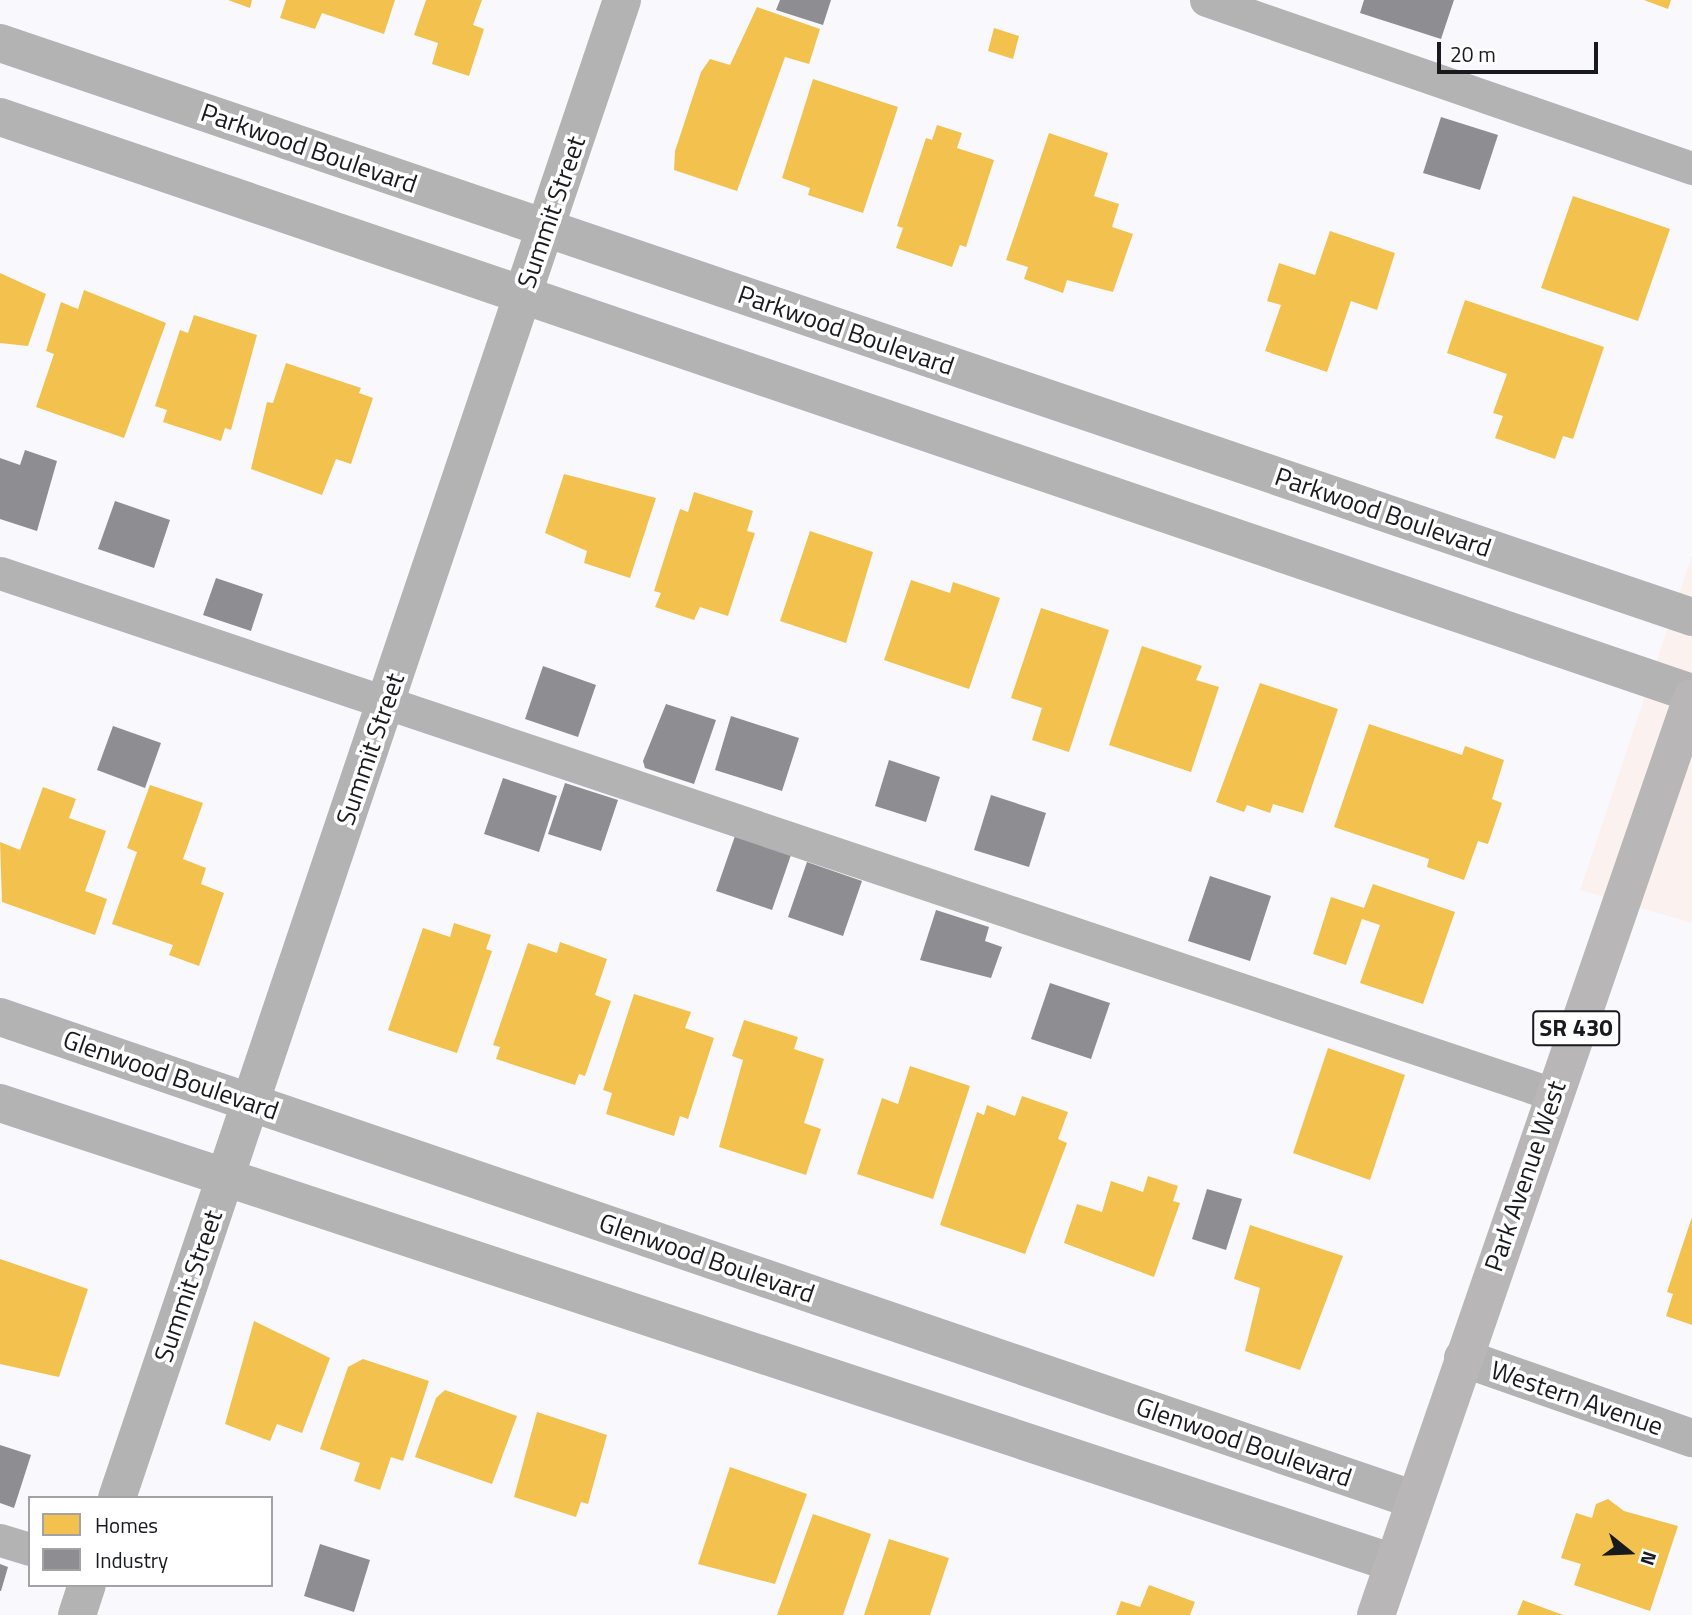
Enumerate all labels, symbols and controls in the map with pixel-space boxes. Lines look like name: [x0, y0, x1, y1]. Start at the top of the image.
scale bar: [1440, 28, 1601, 72]
text: 20 m: [1450, 38, 1496, 70]
street label: Parkwood Boulevard: [197, 96, 421, 200]
street label: Summit Street: [510, 132, 592, 292]
street label: Parkwood Boulevard: [734, 278, 958, 382]
street label: Parkwood Boulevard: [1271, 460, 1495, 564]
street label: Summit Street: [329, 669, 411, 829]
road number: SR 430: [1530, 1008, 1622, 1048]
street label: Glenwood Boulevard: [59, 1023, 283, 1127]
street label: Park Avenue West: [1478, 1077, 1572, 1275]
street label: Summit Street: [147, 1206, 229, 1366]
street label: Glenwood Boulevard: [595, 1206, 819, 1310]
street label: Western Avenue: [1487, 1354, 1667, 1442]
street label: Glenwood Boulevard: [1132, 1390, 1356, 1494]
legend: [28, 1496, 273, 1587]
text: Homes: [95, 1509, 158, 1541]
north arrow: [1594, 1517, 1664, 1587]
text: Industry: [95, 1544, 168, 1576]
text: N: [1634, 1548, 1665, 1569]

